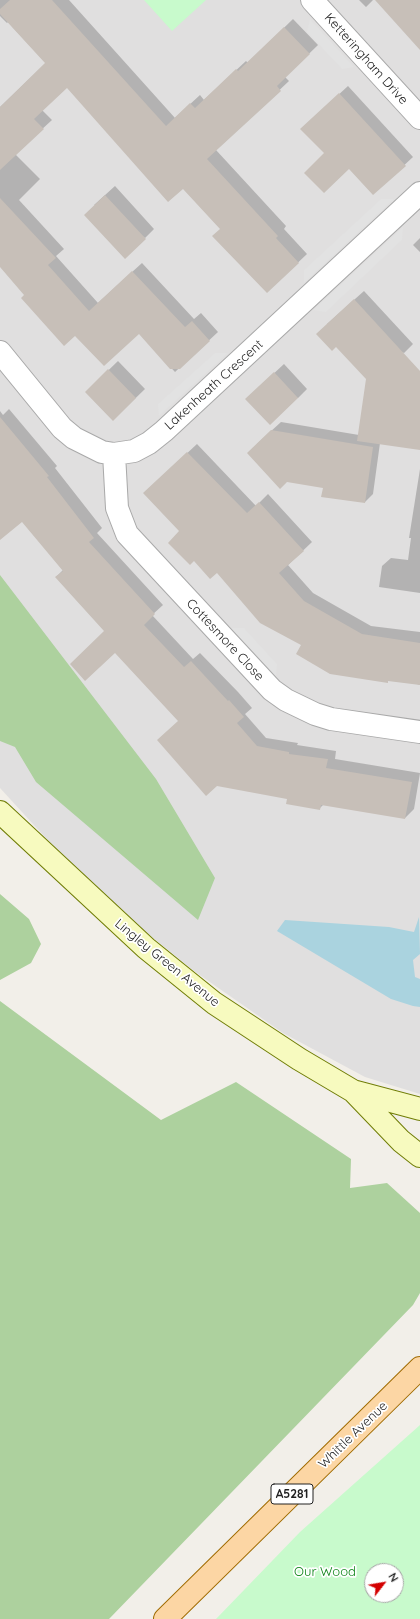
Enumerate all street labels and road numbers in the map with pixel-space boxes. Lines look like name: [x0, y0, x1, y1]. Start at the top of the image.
street label: Ketteringham Drive: [321, 10, 411, 108]
street label: Lakenheath Crescent: [162, 337, 266, 433]
street label: Cottesmore Close: [183, 596, 267, 684]
street label: Lingley Green Avenue: [111, 916, 223, 1010]
street label: Whittle Avenue: [315, 1398, 391, 1472]
road number: A5281: [271, 1484, 313, 1504]

